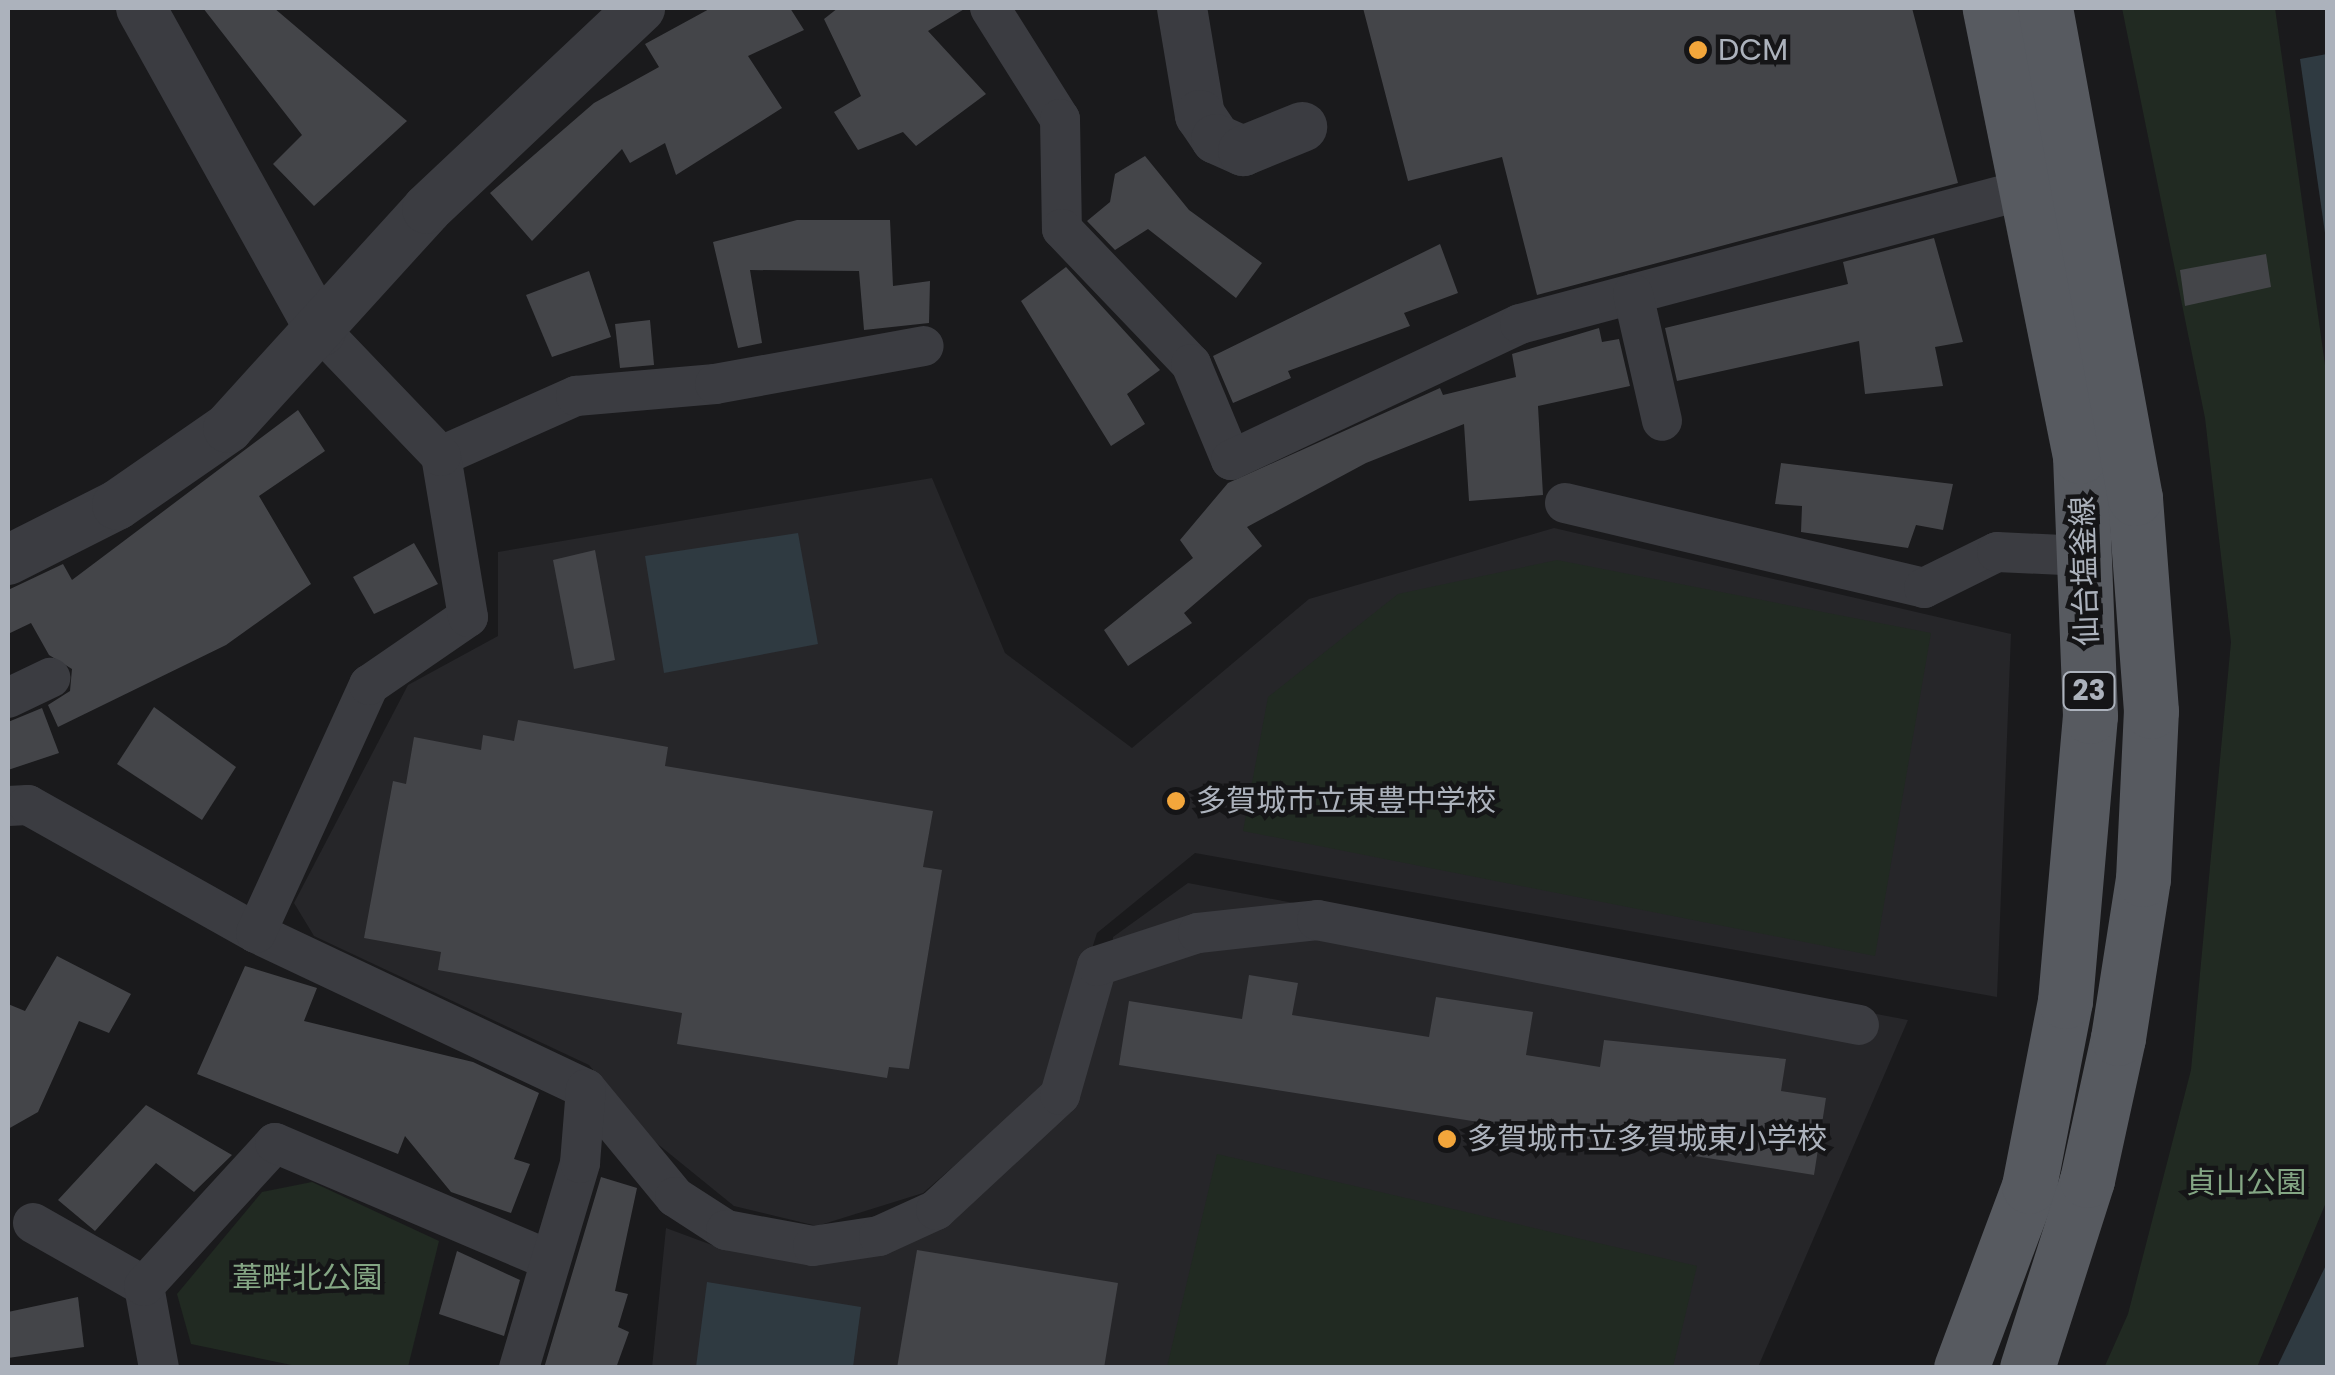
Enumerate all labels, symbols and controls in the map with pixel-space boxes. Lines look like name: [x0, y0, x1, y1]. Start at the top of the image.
place label: DCM: [1718, 32, 1788, 68]
marker: DCM: [1687, 39, 1709, 61]
street label: 仙台塩釜線: [2064, 495, 2106, 647]
road number: 23: [2062, 668, 2116, 714]
place label: 多賀城市立東豊中学校: [1196, 783, 1496, 819]
marker: 多賀城市立東豊中学校: [1165, 790, 1187, 812]
place label: 多賀城市立多賀城東小学校: [1467, 1121, 1827, 1157]
marker: 多賀城市立多賀城東小学校: [1436, 1128, 1458, 1150]
park label: 貞山公園: [2186, 1165, 2306, 1201]
park label: 葦畔北公園: [232, 1260, 382, 1296]

